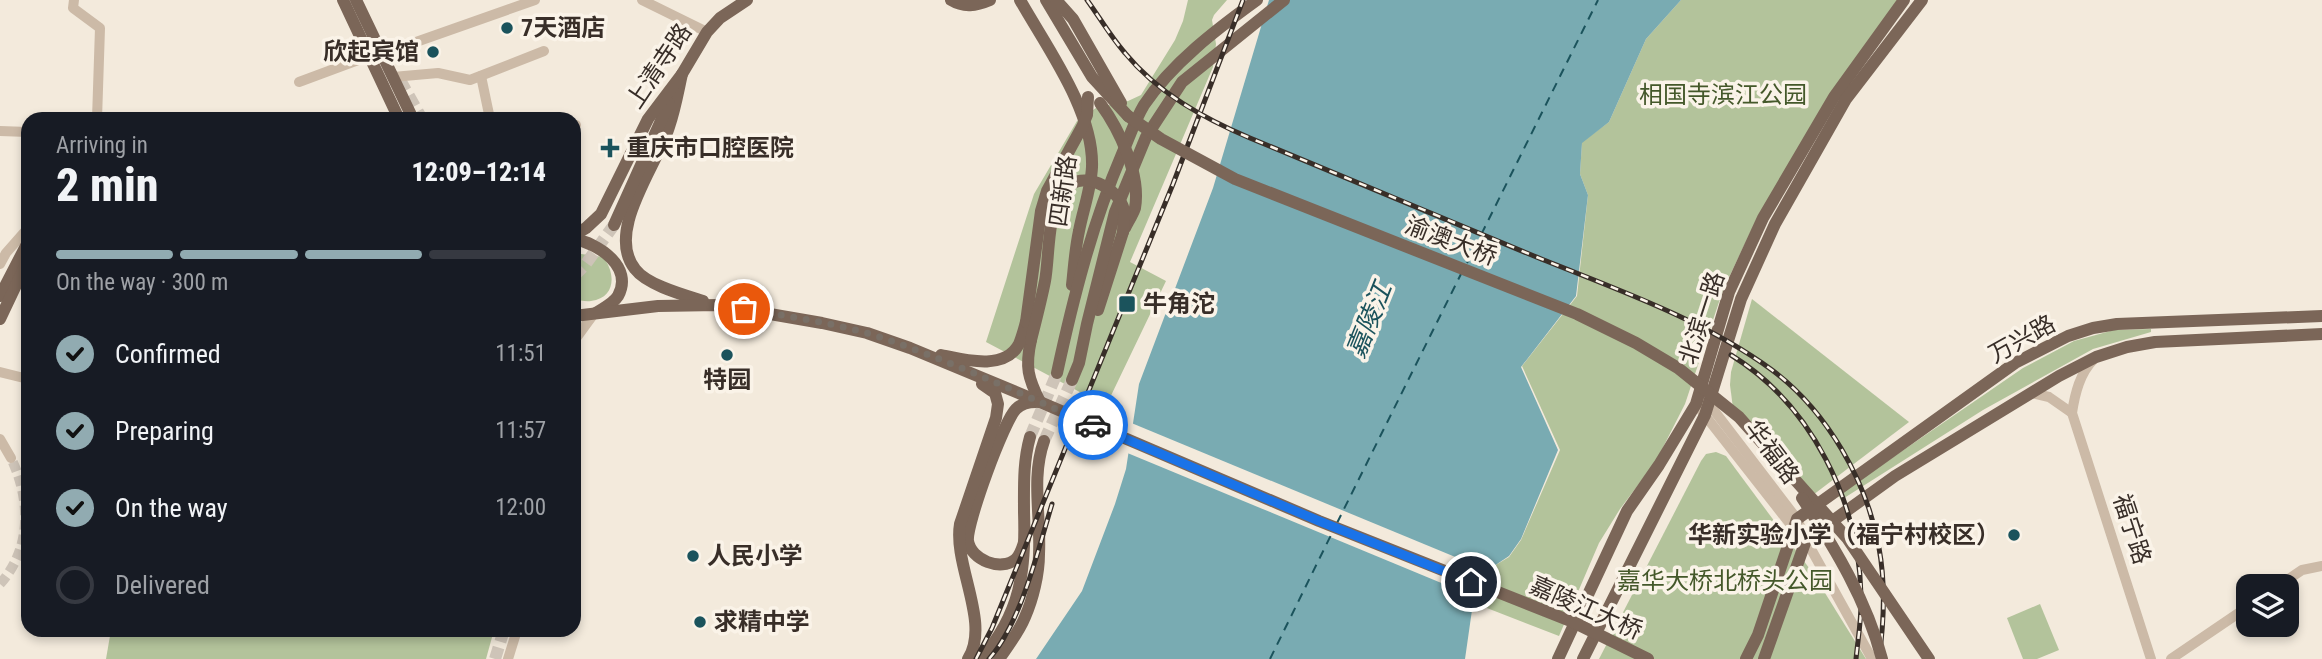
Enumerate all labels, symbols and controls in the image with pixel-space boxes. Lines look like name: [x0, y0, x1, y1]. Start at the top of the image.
place label: 7天酒店: [521, 14, 605, 42]
street label: 上清寺路: [621, 18, 697, 114]
marker: 7天酒店: [499, 20, 515, 36]
place label: 欣起宾馆: [323, 38, 419, 66]
marker: 欣起宾馆: [425, 44, 441, 60]
park label: 相国寺滨江公园: [1639, 81, 1807, 109]
text: Arriving in: [56, 132, 148, 159]
place label: 重庆市口腔医院: [626, 134, 794, 162]
marker: 重庆市口腔医院: [600, 138, 620, 158]
street label: 四新路: [1044, 153, 1082, 229]
text: 12:09–12:14: [412, 157, 546, 187]
text: 2 min: [56, 158, 159, 212]
street label: 渝澳大桥: [1401, 211, 1501, 271]
street label: 北滨一路: [1674, 268, 1730, 368]
text: On the way · 300 m: [56, 269, 228, 296]
water label: 嘉陵江: [1340, 275, 1399, 362]
pin: [714, 279, 774, 339]
icon: bag: [725, 290, 763, 328]
place label: 牛角沱: [1143, 290, 1215, 318]
marker: 牛角沱: [1117, 294, 1137, 314]
street label: 万兴路: [1984, 309, 2060, 369]
icon: check: [56, 335, 94, 373]
text: Confirmed: [115, 339, 221, 369]
text: 11:51: [495, 340, 546, 367]
marker: 特园: [719, 347, 735, 363]
place label: 特园: [703, 366, 751, 394]
courier: [1058, 390, 1128, 460]
icon: car: [1074, 406, 1112, 444]
icon: check: [56, 412, 94, 450]
street label: 华福路: [1739, 415, 1805, 489]
text: Preparing: [115, 416, 214, 446]
text: 11:57: [495, 417, 546, 444]
icon: check: [56, 489, 94, 527]
street label: 福宁路: [2108, 490, 2156, 568]
text: On the way: [115, 493, 228, 523]
text: 12:00: [495, 494, 546, 521]
place label: 华新实验小学（福宁村校区）: [1688, 521, 2000, 549]
marker: 华新实验小学（福宁村校区）: [2006, 527, 2022, 543]
place label: 人民小学: [707, 542, 803, 570]
marker: 人民小学: [685, 548, 701, 564]
pin: [1441, 552, 1501, 612]
icon: home: [1452, 563, 1490, 601]
park label: 嘉华大桥北桥头公园: [1617, 567, 1833, 595]
text: Delivered: [115, 570, 210, 600]
street label: 嘉陵江大桥: [1525, 571, 1647, 645]
map controls: [2236, 574, 2299, 637]
button: layers: [2236, 574, 2299, 637]
place label: 求精中学: [714, 608, 810, 636]
marker: 求精中学: [692, 614, 708, 630]

